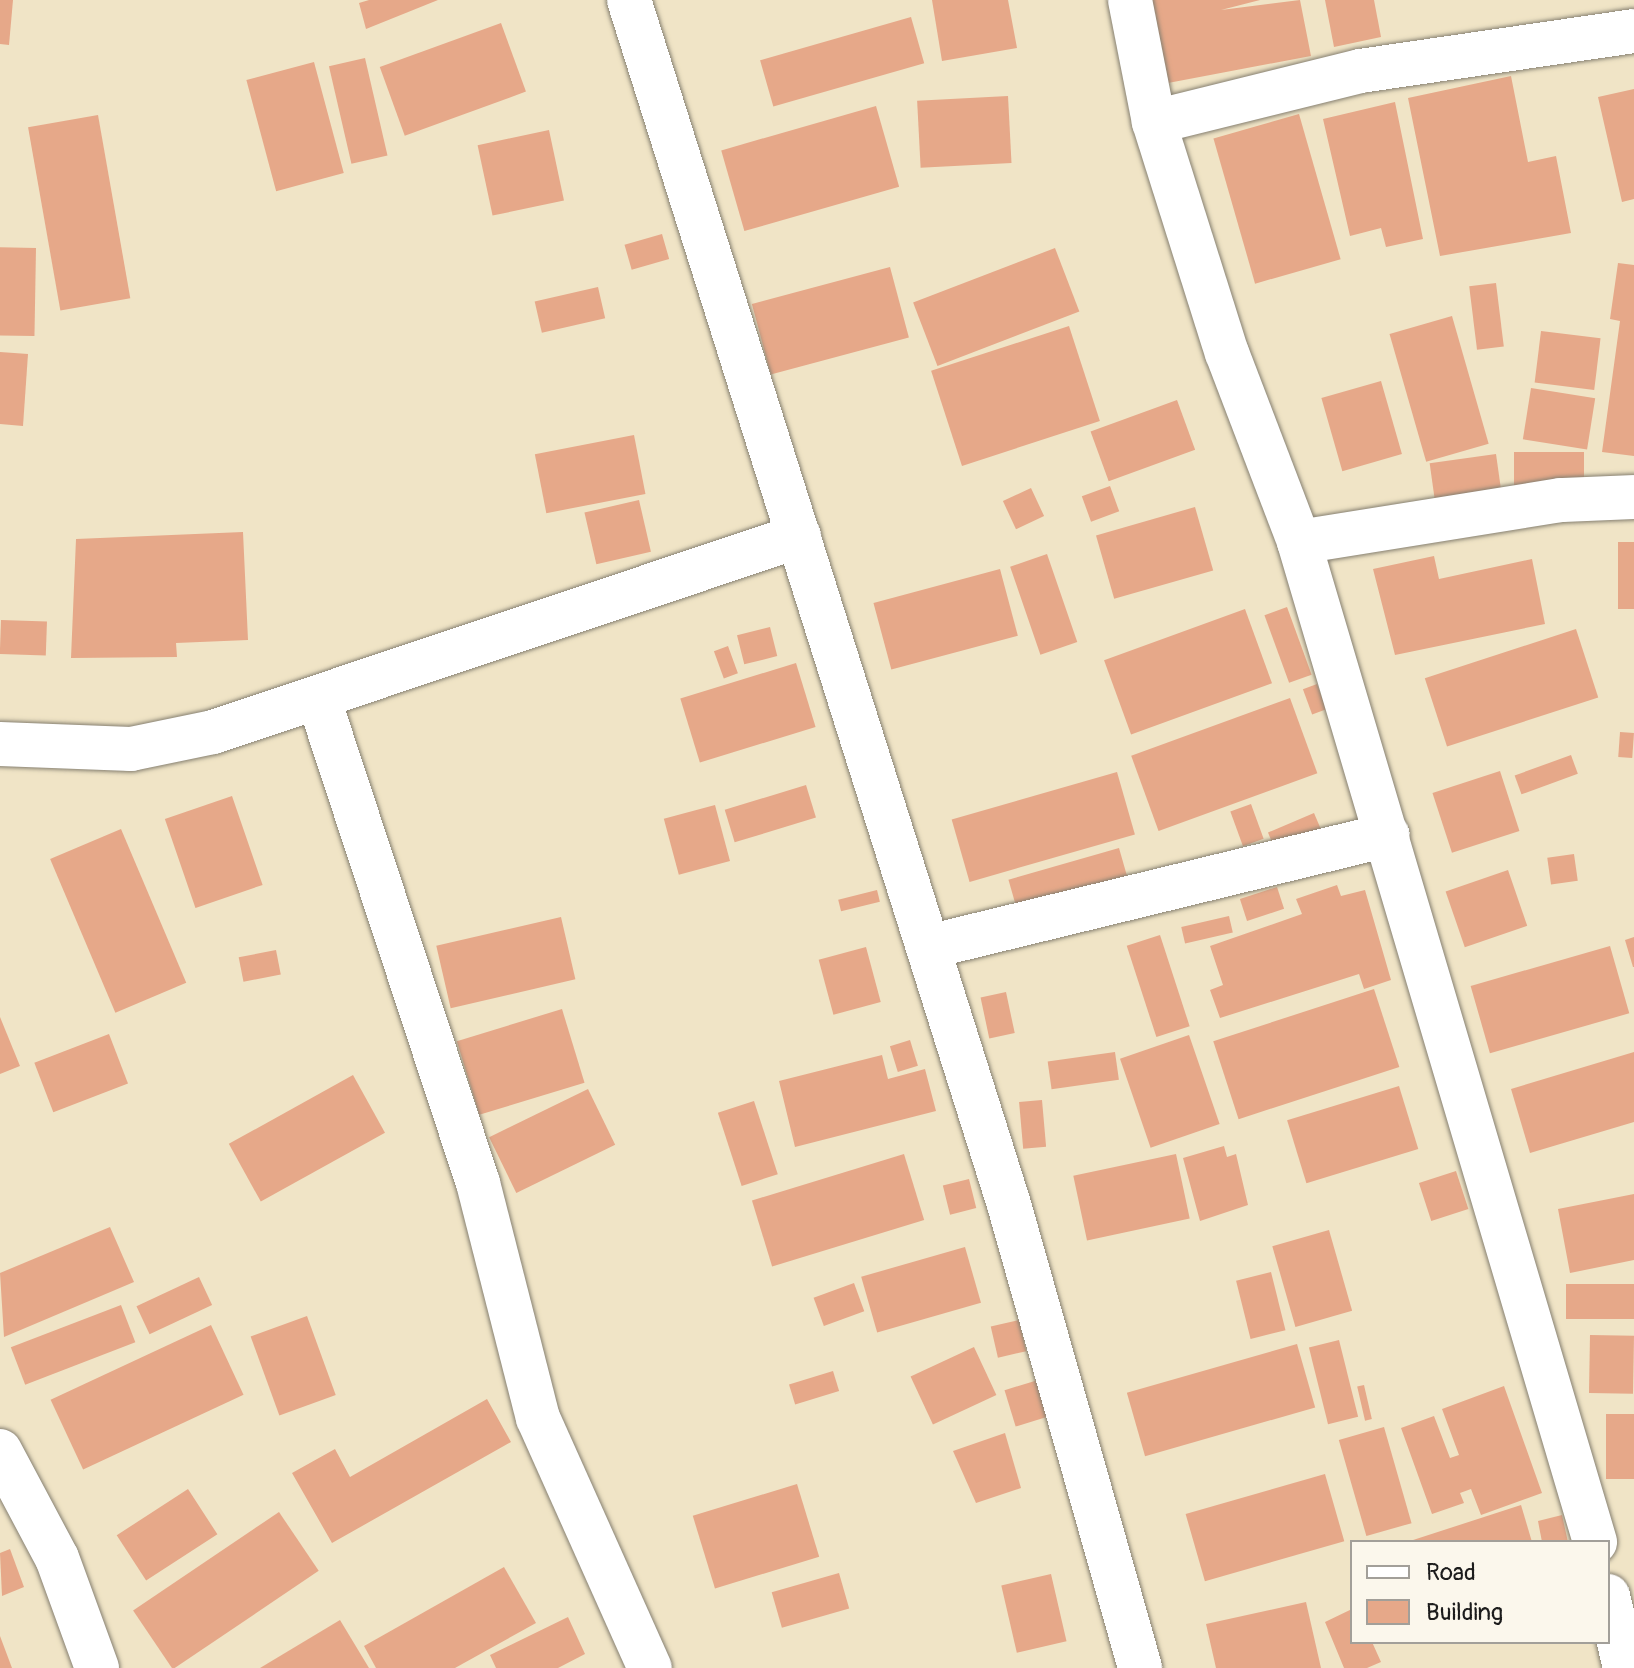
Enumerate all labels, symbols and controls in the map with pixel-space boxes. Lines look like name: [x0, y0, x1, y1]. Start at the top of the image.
legend: [1350, 1540, 1610, 1644]
text: Road: [1426, 1558, 1476, 1587]
text: Building: [1426, 1598, 1503, 1627]

